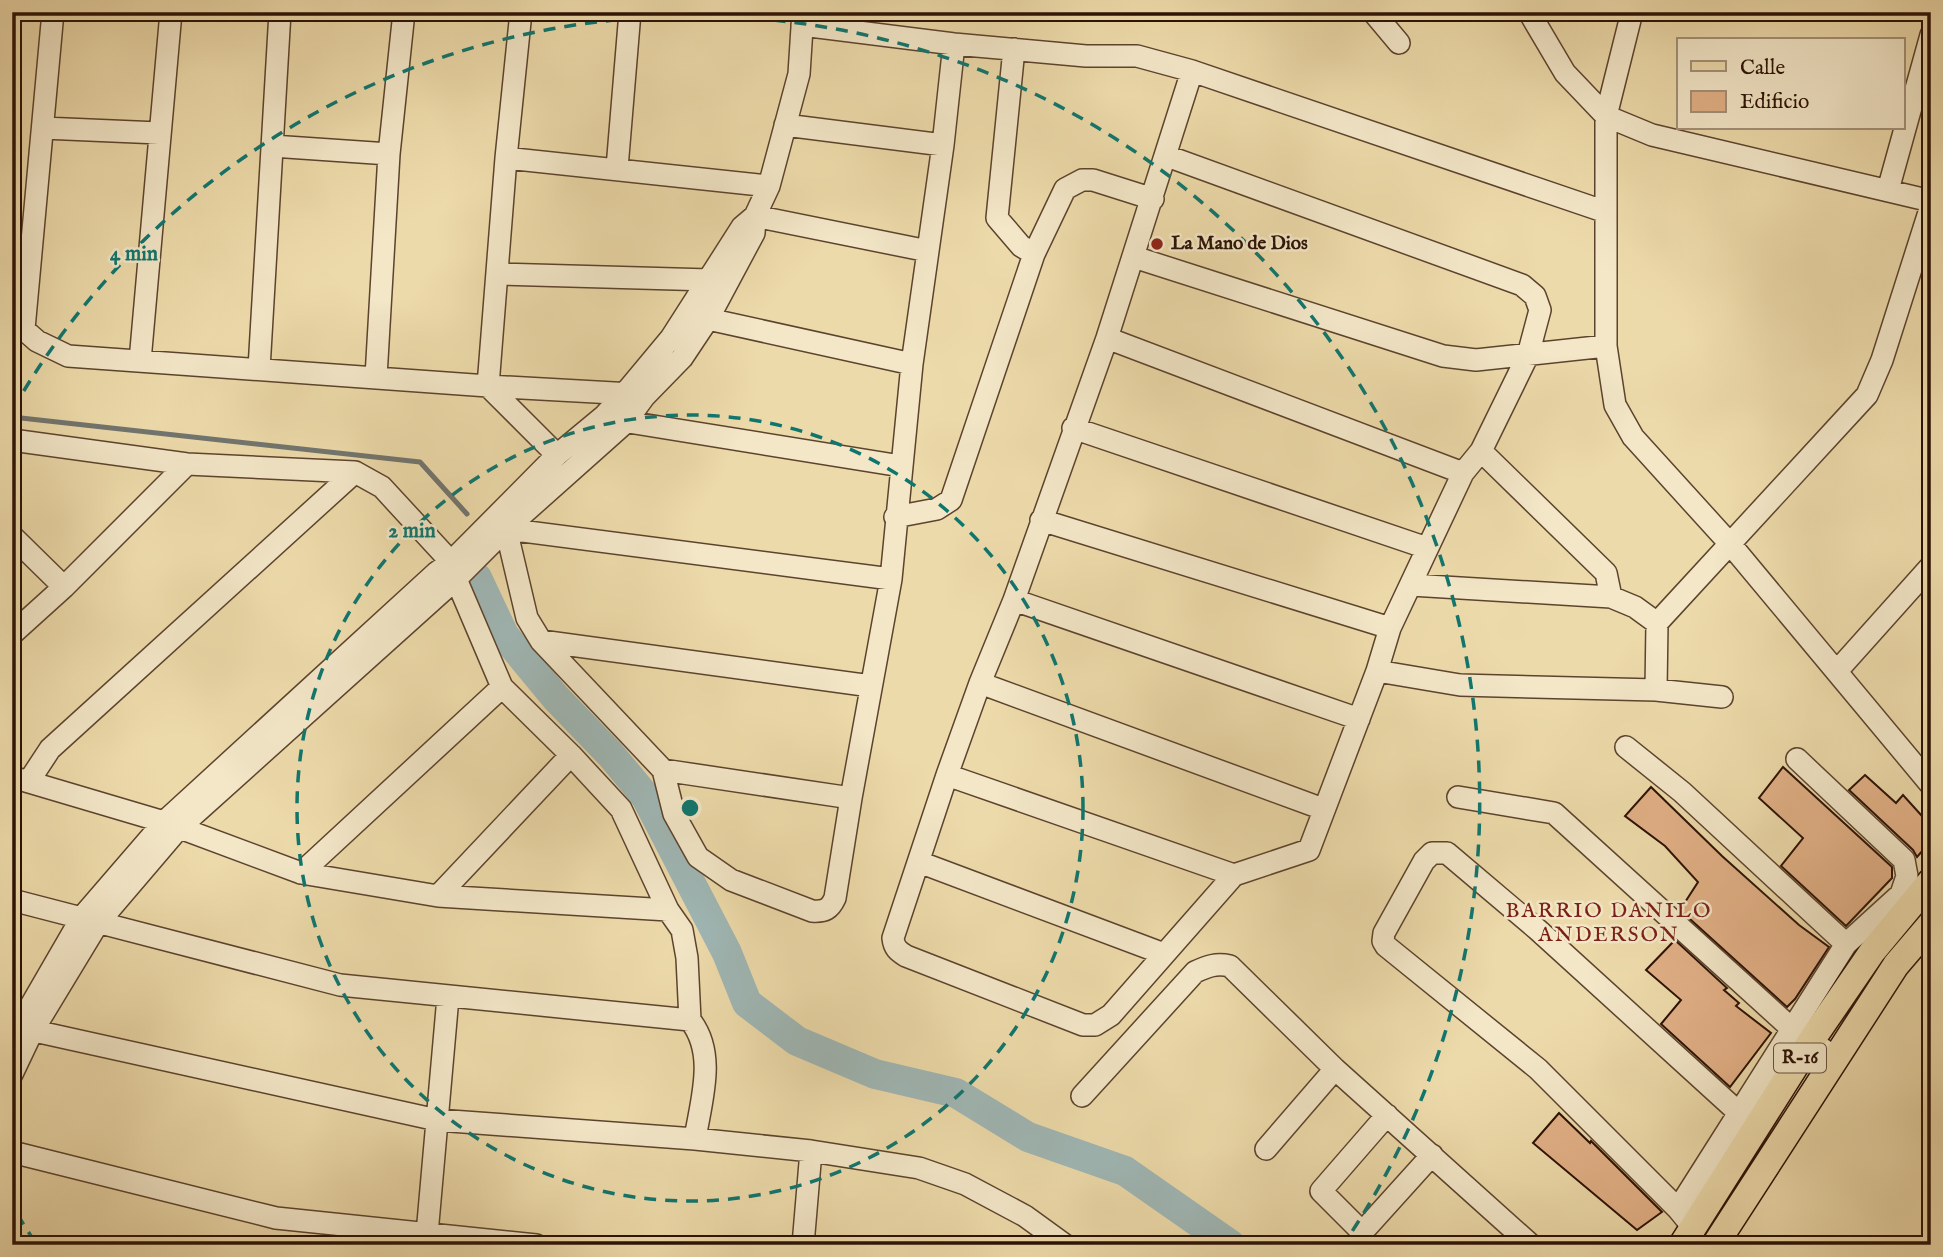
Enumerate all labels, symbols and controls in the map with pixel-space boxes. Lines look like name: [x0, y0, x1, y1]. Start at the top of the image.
legend: [1677, 38, 1904, 130]
text: Calle: [1740, 55, 1785, 82]
text: Edificio: [1740, 89, 1809, 116]
place label: La Mano de Dios: [1171, 232, 1308, 256]
marker: La Mano de Dios: [1149, 236, 1165, 252]
text: 4 min: [110, 241, 158, 268]
text: 2 min: [388, 518, 436, 545]
centre of rings: [678, 796, 702, 820]
district label: BARRIO DANILO ANDERSON: [1506, 898, 1712, 949]
road number: R-16: [1774, 1044, 1826, 1072]

